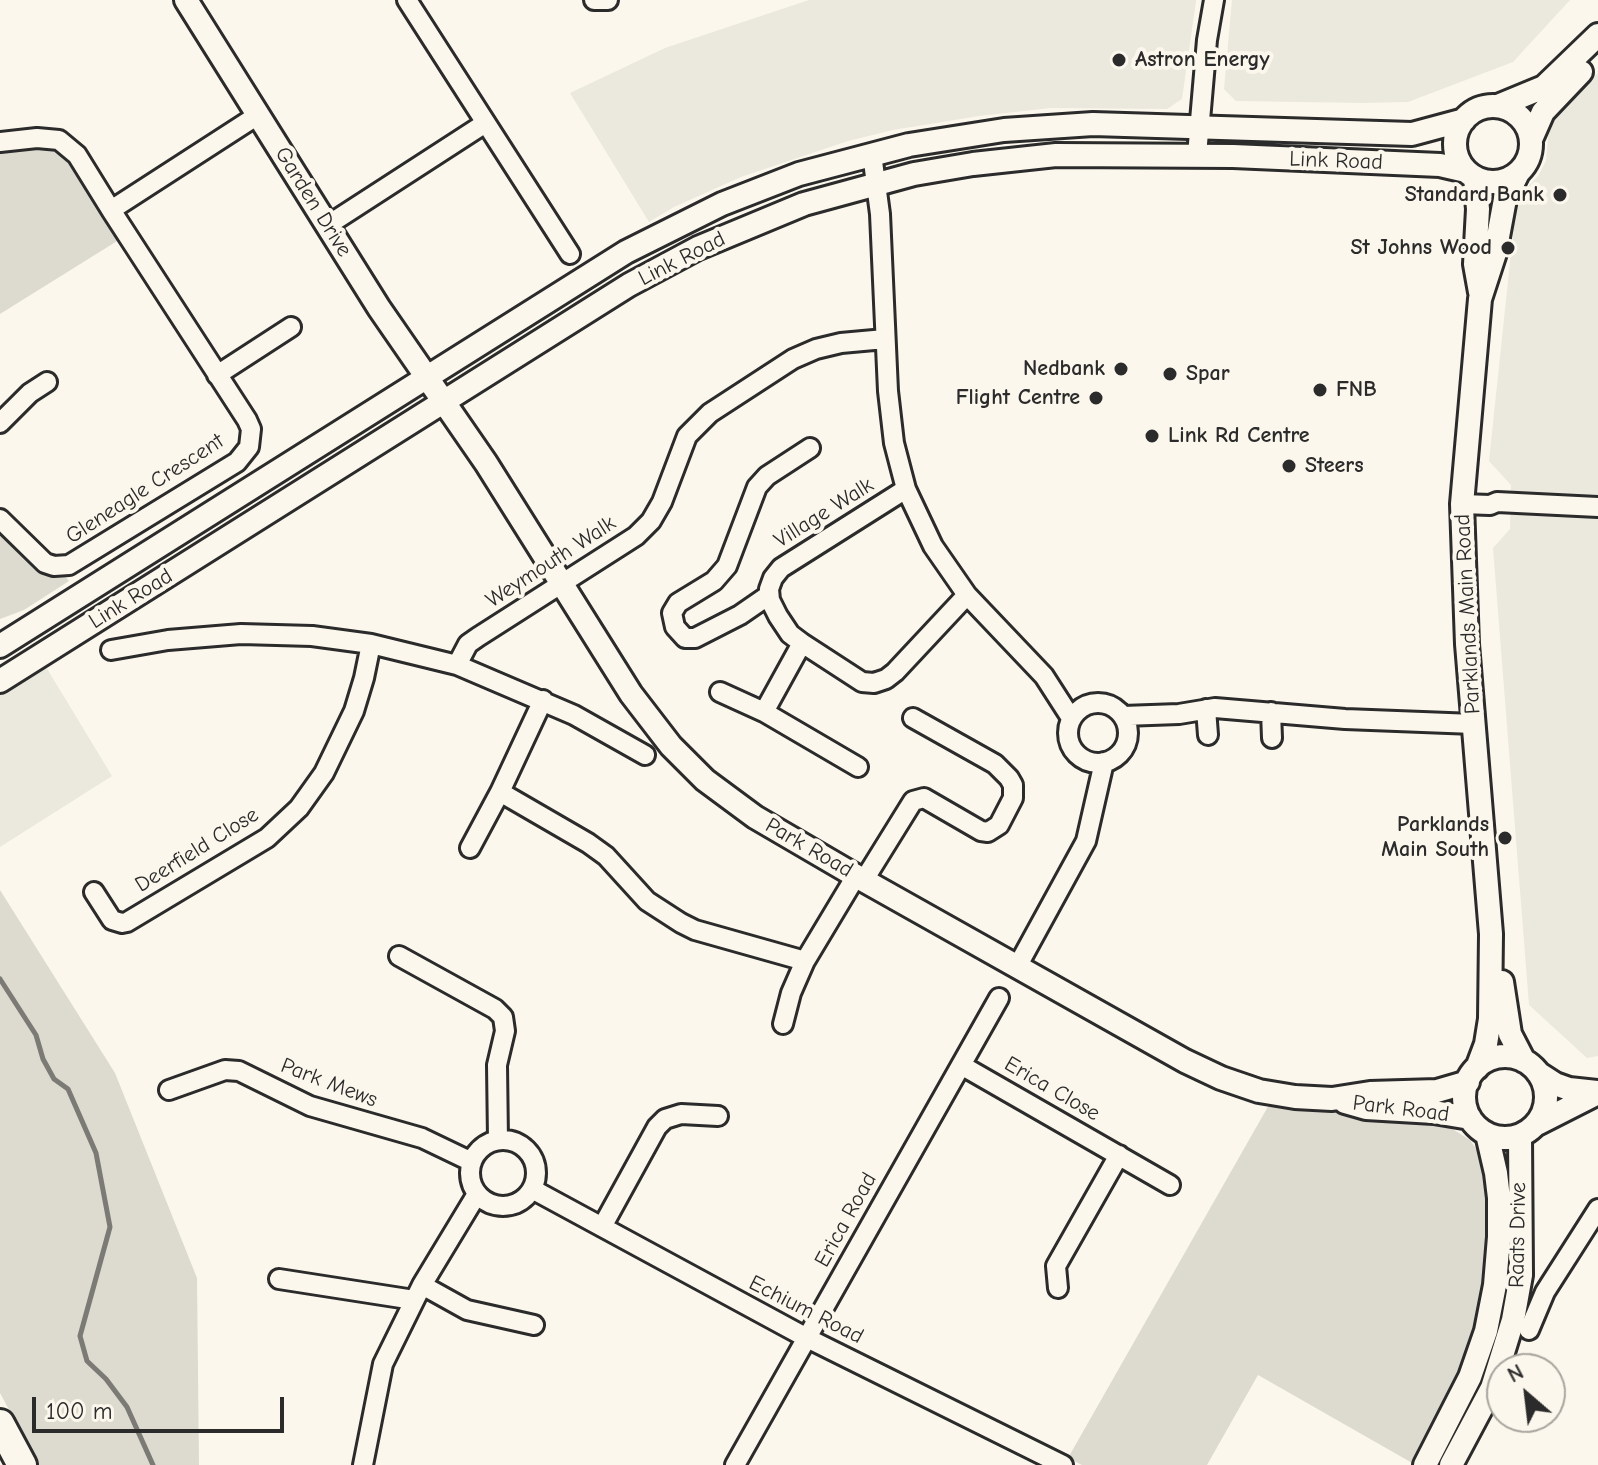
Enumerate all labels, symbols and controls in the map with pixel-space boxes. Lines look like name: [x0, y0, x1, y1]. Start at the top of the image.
place label: Astron Energy: [1135, 47, 1270, 73]
marker: Astron Energy: [1110, 51, 1128, 69]
street label: Garden Drive: [269, 142, 357, 262]
street label: Link Road: [1289, 146, 1383, 176]
place label: Standard Bank: [1405, 182, 1544, 208]
marker: Standard Bank: [1551, 186, 1569, 204]
street label: Link Road: [634, 226, 730, 292]
place label: St Johns Wood: [1350, 235, 1492, 261]
marker: St Johns Wood: [1499, 239, 1517, 257]
place label: Nedbank: [1023, 356, 1105, 382]
marker: Nedbank: [1112, 360, 1130, 378]
place label: Spar: [1186, 361, 1230, 387]
marker: Spar: [1161, 365, 1179, 383]
place label: FNB: [1336, 377, 1377, 403]
marker: FNB: [1311, 381, 1329, 399]
place label: Flight Centre: [956, 385, 1080, 411]
marker: Flight Centre: [1087, 389, 1105, 407]
place label: Link Rd Centre: [1168, 423, 1309, 449]
marker: Link Rd Centre: [1143, 427, 1161, 445]
street label: Gleneagle Crescent: [61, 428, 229, 550]
place label: Steers: [1305, 453, 1364, 479]
marker: Steers: [1280, 457, 1298, 475]
street label: Village Walk: [769, 472, 879, 554]
street label: Weymouth Walk: [481, 510, 621, 614]
street label: Parklands Main Road: [1450, 513, 1486, 715]
street label: Link Road: [84, 563, 178, 635]
street label: Deerfield Close: [130, 802, 264, 898]
street label: Park Road: [760, 812, 858, 884]
place label: Parklands Main South: [1381, 812, 1489, 864]
marker: Parklands Main South: [1496, 829, 1514, 847]
street label: Erica Close: [999, 1051, 1105, 1127]
street label: Park Mews: [277, 1053, 381, 1113]
street label: Park Road: [1351, 1090, 1451, 1128]
street label: Erica Road: [809, 1168, 883, 1272]
street label: Raats Drive: [1504, 1182, 1532, 1288]
street label: Echium Road: [744, 1270, 868, 1350]
north arrow: [1486, 1353, 1566, 1433]
text: N: [1503, 1359, 1528, 1388]
scale bar: [36, 1381, 288, 1431]
text: 100 m: [46, 1397, 113, 1425]

